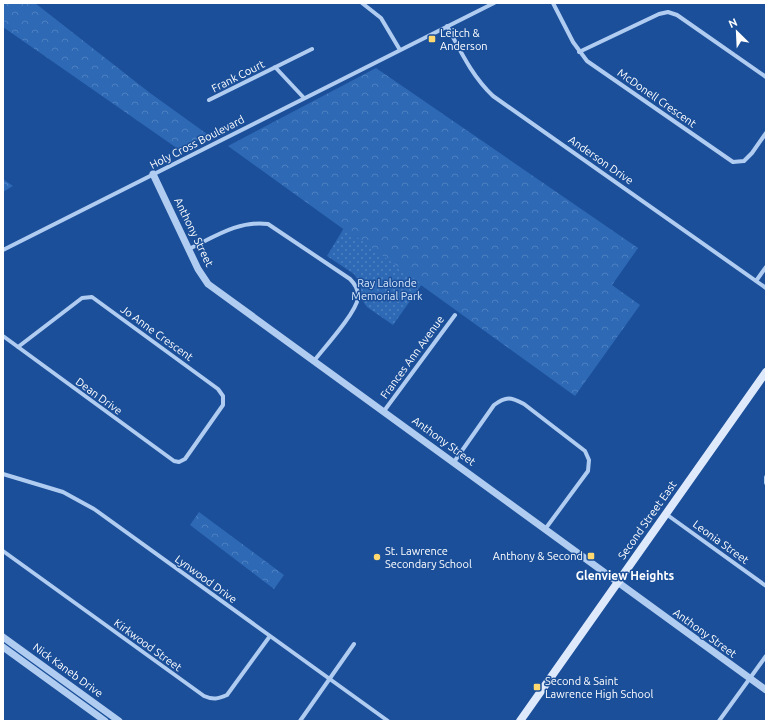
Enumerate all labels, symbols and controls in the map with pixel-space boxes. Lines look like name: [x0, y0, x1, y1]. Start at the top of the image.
north arrow: [717, 12, 757, 52]
text: N: [727, 16, 739, 30]
place label: Leitch & Anderson: [440, 27, 488, 52]
marker: Leitch & Anderson: [427, 34, 437, 44]
street label: Frank Court: [210, 57, 267, 94]
street label: McDonell Crescent: [615, 66, 699, 130]
street label: Holy Cross Boulevard: [148, 113, 246, 171]
street label: Anderson Drive: [566, 133, 636, 187]
street label: Anthony Street: [172, 196, 216, 269]
park label: Ray Lalonde Memorial Park: [351, 277, 423, 302]
street label: Jo Anne Crescent: [119, 303, 196, 364]
street label: Frances Ann Avenue: [378, 313, 446, 401]
street label: Dean Drive: [74, 375, 124, 417]
street label: Anthony Street: [410, 414, 478, 468]
street label: Second Street East: [615, 478, 679, 561]
street label: Leonia Street: [691, 518, 752, 567]
place label: St. Lawrence Secondary School: [385, 545, 472, 570]
place label: Anthony & Second: [493, 550, 583, 562]
marker: Anthony & Second: [586, 551, 596, 561]
marker: St. Lawrence Secondary School: [372, 552, 382, 562]
street label: Lynwood Drive: [173, 553, 239, 605]
district label: Glenview Heights: [576, 569, 675, 582]
street label: Anthony Street: [671, 606, 739, 660]
street label: Kirkwood Street: [112, 617, 185, 674]
street label: Nick Kaneb Drive: [31, 641, 105, 699]
place label: Second & Saint Lawrence High School: [545, 675, 653, 700]
marker: Second & Saint Lawrence High School: [532, 682, 542, 692]

